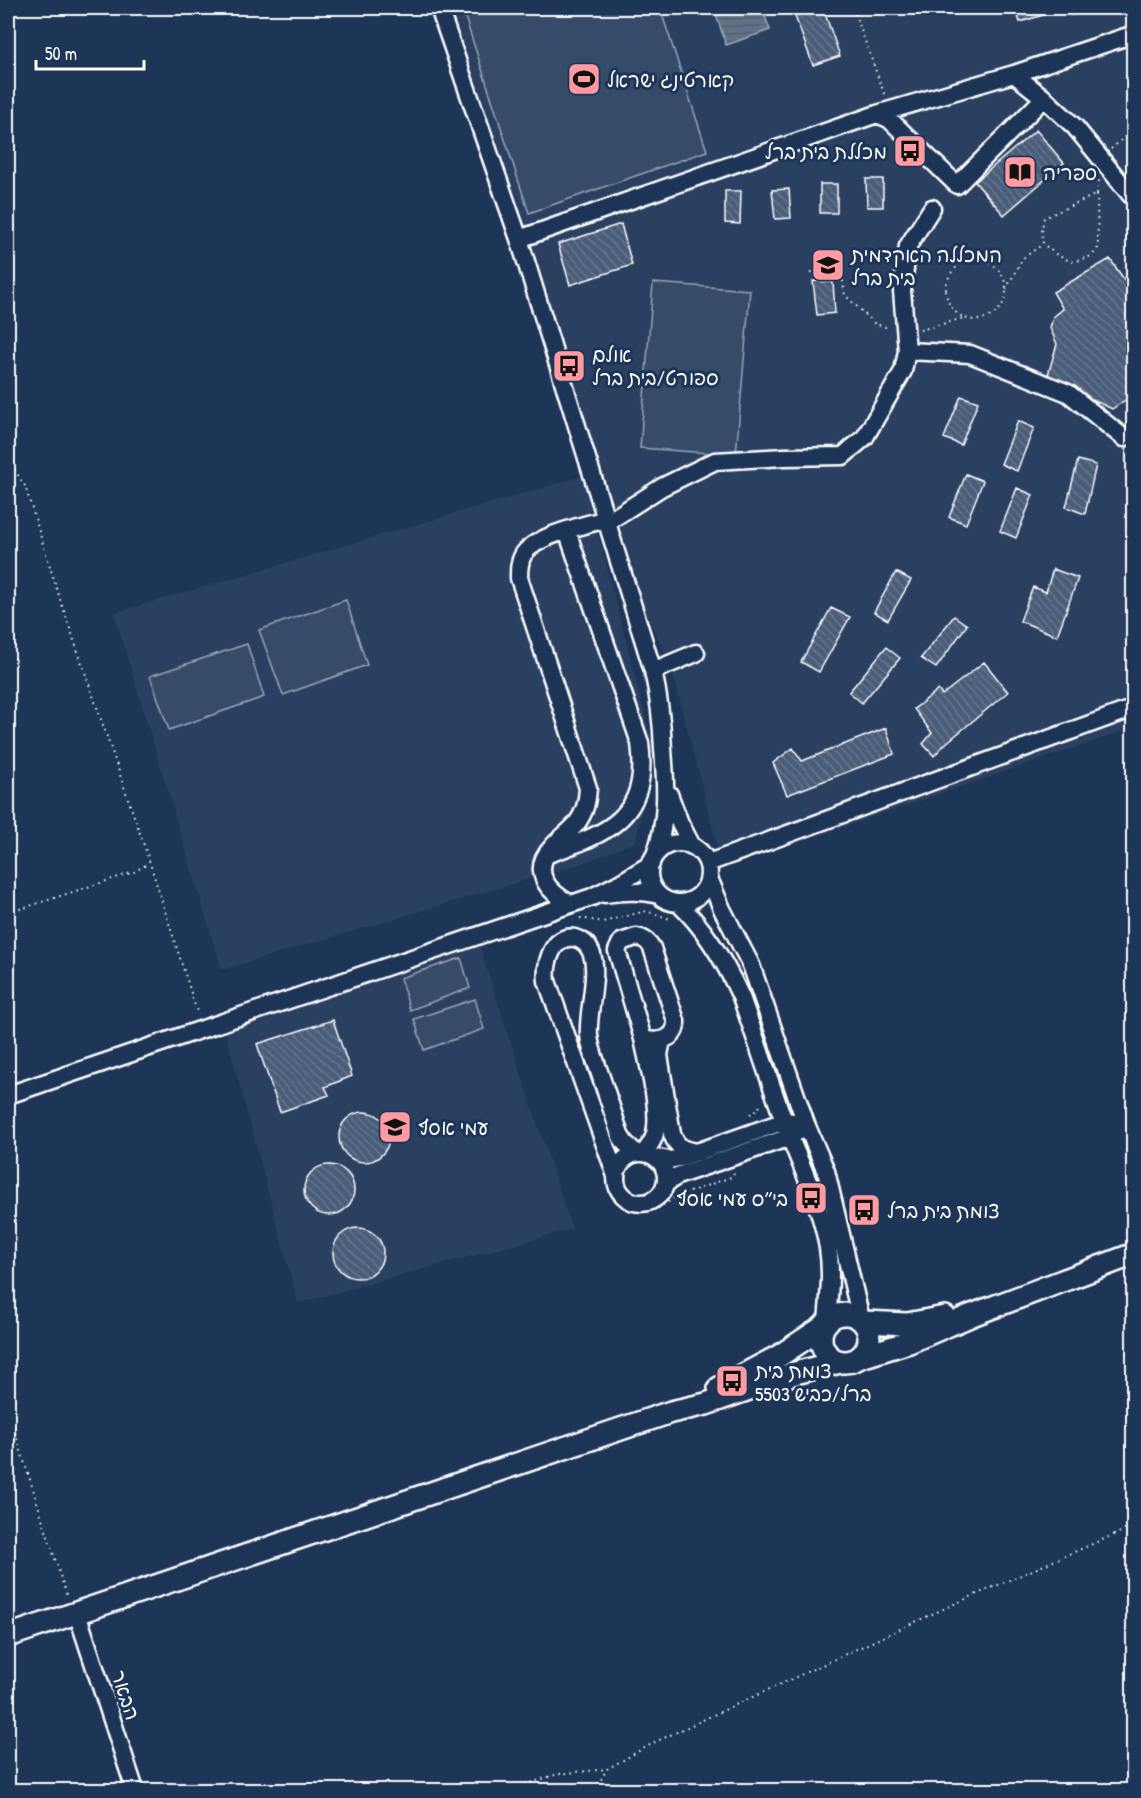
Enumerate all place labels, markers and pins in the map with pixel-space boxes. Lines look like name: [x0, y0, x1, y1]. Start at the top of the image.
sports icon: קארטינג ישראל: [566, 61, 602, 97]
place label: קארטינג ישראל: [607, 66, 734, 93]
bus stop icon: מכללת בית ברל: [892, 133, 928, 169]
place label: מכללת בית ברל: [765, 138, 887, 165]
library icon: ספריה: [1002, 154, 1038, 190]
place label: ספריה: [1043, 159, 1097, 186]
place label: המכללה האקדמית בית ברל: [850, 241, 1002, 291]
school or university icon: המכללה האקדמית בית ברל: [810, 247, 846, 283]
place label: אולם ספורט/בית ברל: [592, 341, 719, 391]
bus stop icon: אולם ספורט/בית ברל: [551, 348, 587, 384]
school or university icon: עמי אסף: [377, 1109, 413, 1145]
place label: עמי אסף: [418, 1114, 489, 1141]
bus stop icon: בי״ס עמי אסף: [793, 1180, 829, 1216]
place label: בי״ס עמי אסף: [676, 1185, 788, 1212]
bus stop icon: צומת בית ברל: [846, 1192, 882, 1228]
place label: צומת בית ברל: [887, 1197, 1000, 1224]
place label: צומת בית ברל/כביש 5503: [754, 1357, 872, 1407]
bus stop icon: צומת בית ברל/כביש 5503: [714, 1363, 750, 1399]

